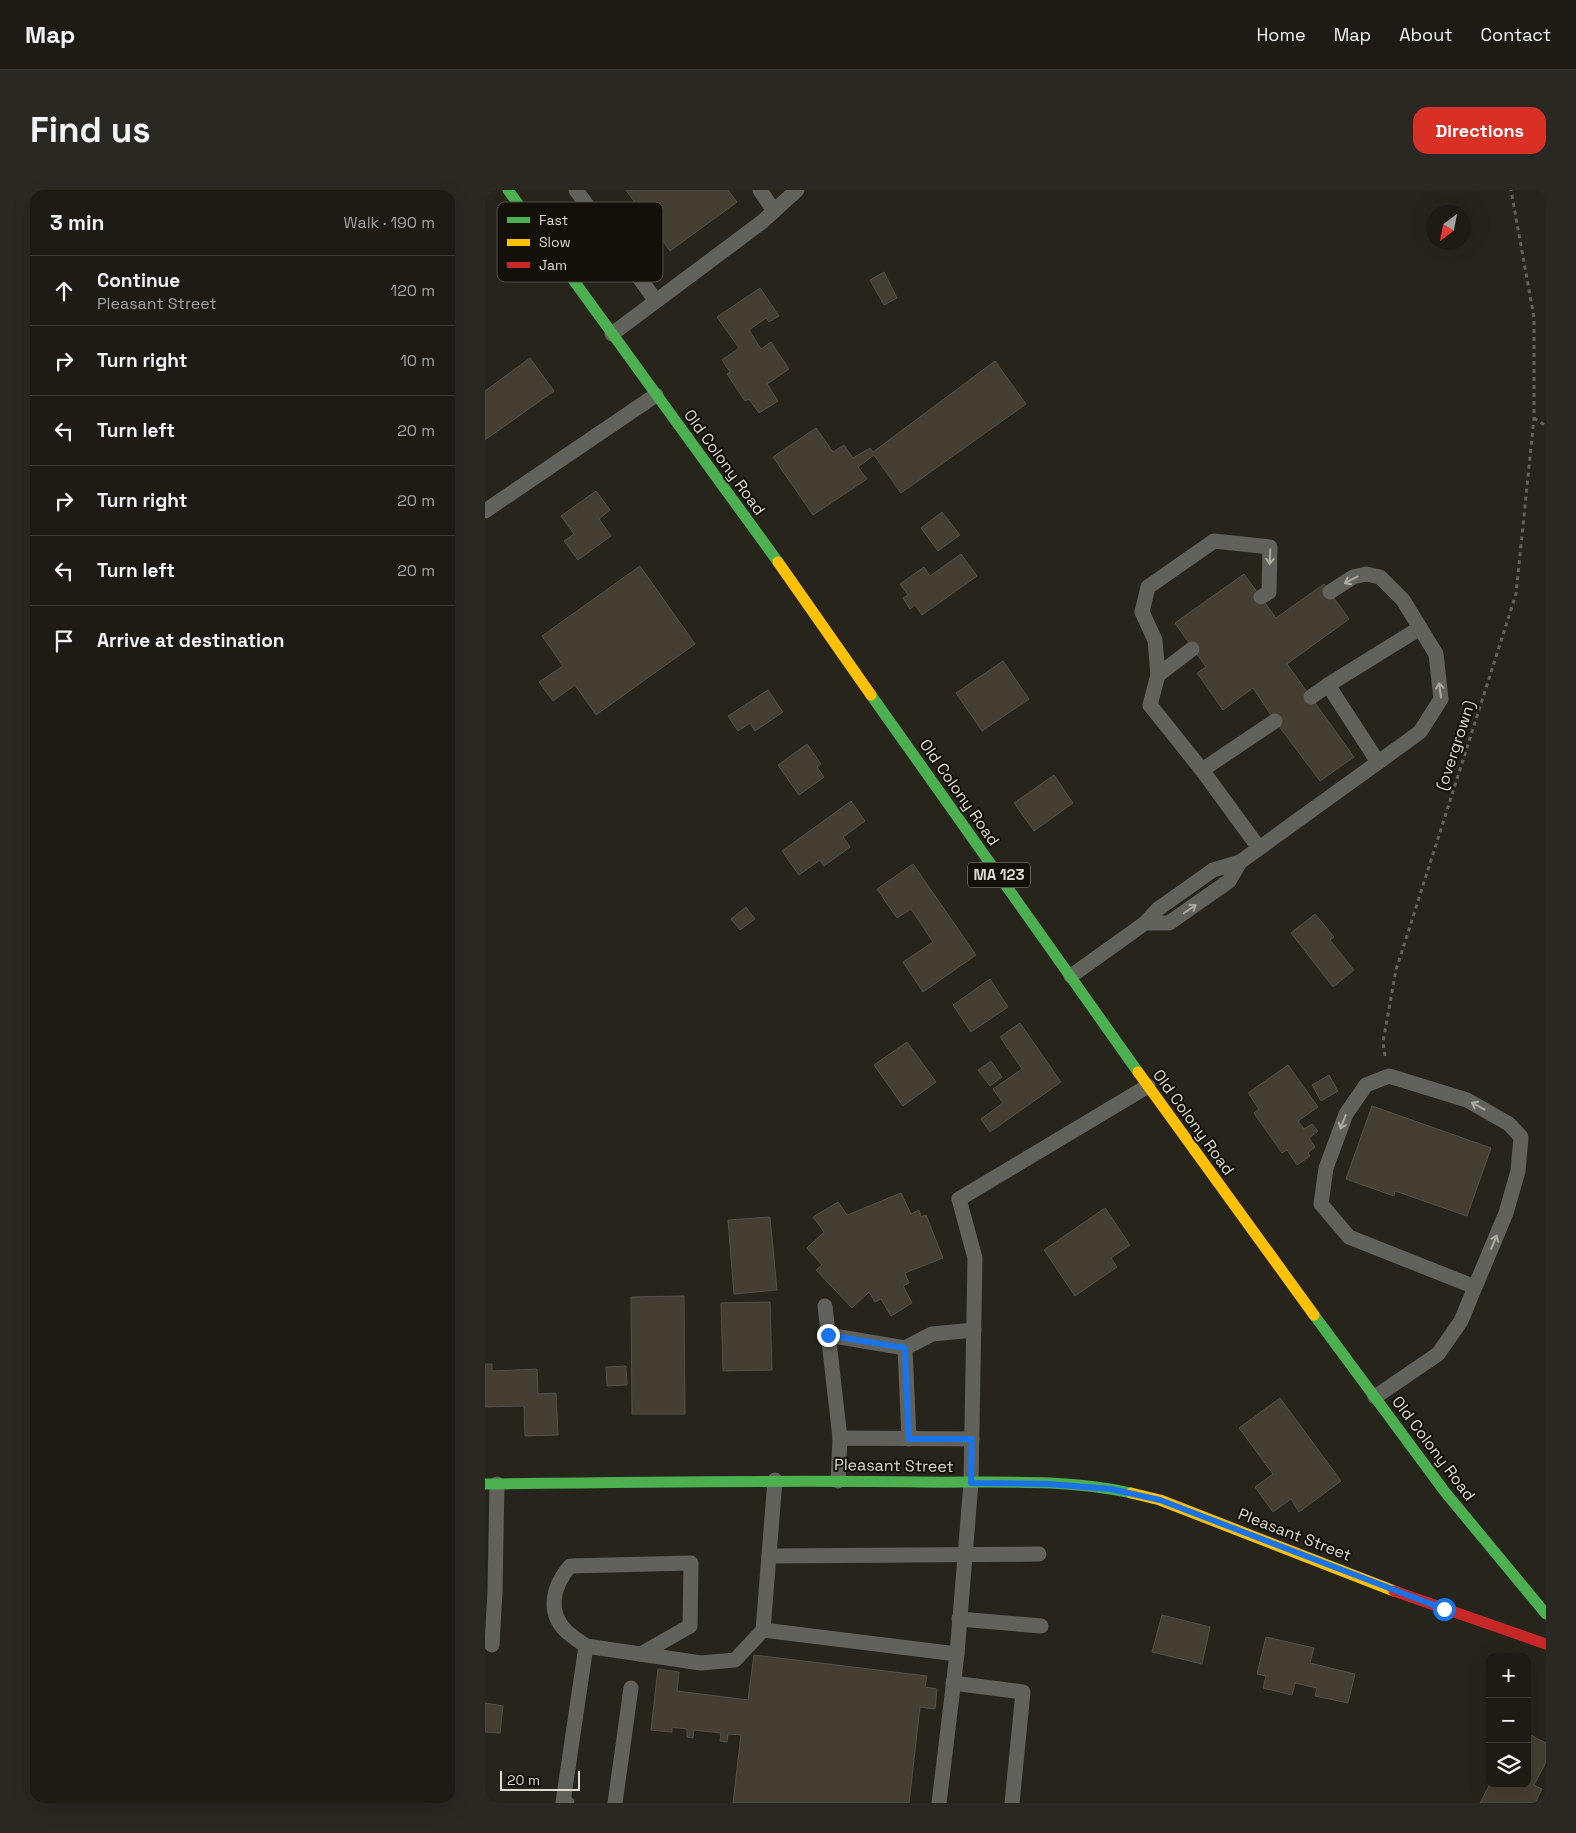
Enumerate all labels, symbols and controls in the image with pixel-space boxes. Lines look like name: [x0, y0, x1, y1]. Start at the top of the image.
text: Map: [25, 19, 75, 50]
text: Home: [1257, 23, 1306, 46]
text: Map: [1334, 23, 1371, 46]
text: About: [1399, 23, 1453, 46]
text: Contact: [1481, 23, 1551, 46]
button: Directions: [1413, 107, 1546, 154]
text: Find us: [30, 108, 151, 152]
legend: [497, 202, 663, 282]
north arrow: [1426, 205, 1471, 250]
text: 3 min: [50, 209, 105, 236]
text: Fast: [539, 211, 568, 229]
text: Walk · 190 m: [344, 212, 435, 233]
text: Slow: [539, 233, 571, 251]
text: Jam: [539, 256, 567, 274]
text: Continue: [97, 268, 180, 293]
icon: ahead: [50, 277, 78, 305]
text: 120 m: [391, 280, 435, 301]
text: Pleasant Street: [97, 293, 217, 314]
icon: right: [50, 347, 78, 375]
text: Turn right: [97, 348, 187, 373]
text: 10 m: [400, 350, 435, 371]
street label: Old Colony Road: [679, 405, 770, 519]
icon: left: [50, 417, 78, 445]
text: Turn left: [97, 418, 175, 443]
text: 20 m: [397, 420, 435, 441]
icon: right: [50, 487, 78, 515]
text: Turn right: [97, 488, 187, 513]
text: 20 m: [397, 490, 435, 511]
one-way arrow: [1265, 548, 1275, 565]
icon: left: [50, 557, 78, 585]
text: Turn left: [97, 558, 175, 583]
text: 20 m: [397, 560, 435, 581]
one-way arrow: [1343, 575, 1358, 585]
icon: arrive: [50, 627, 78, 655]
text: Arrive at destination: [97, 628, 285, 653]
one-way arrow: [1435, 682, 1445, 698]
street label: (overgrown): [1431, 698, 1480, 793]
street label: Old Colony Road: [915, 735, 1004, 850]
road number: MA 123: [968, 862, 1030, 888]
one-way arrow: [1182, 904, 1196, 914]
street label: Old Colony Road: [1148, 1065, 1239, 1179]
one-way arrow: [1472, 1101, 1486, 1111]
one-way arrow: [1338, 1113, 1347, 1129]
one-way arrow: [1489, 1235, 1499, 1250]
route end: [817, 1324, 840, 1347]
street label: Old Colony Road: [1387, 1392, 1480, 1505]
street label: Pleasant Street: [834, 1454, 954, 1477]
street label: Pleasant Street: [1235, 1503, 1354, 1566]
route start: [1433, 1598, 1456, 1621]
map controls: [1486, 1653, 1531, 1788]
button: +: [1486, 1653, 1531, 1698]
button: −: [1486, 1698, 1531, 1743]
button: layers: [1486, 1743, 1531, 1788]
scale bar: [500, 1768, 580, 1791]
text: 20 m: [507, 1771, 540, 1789]

